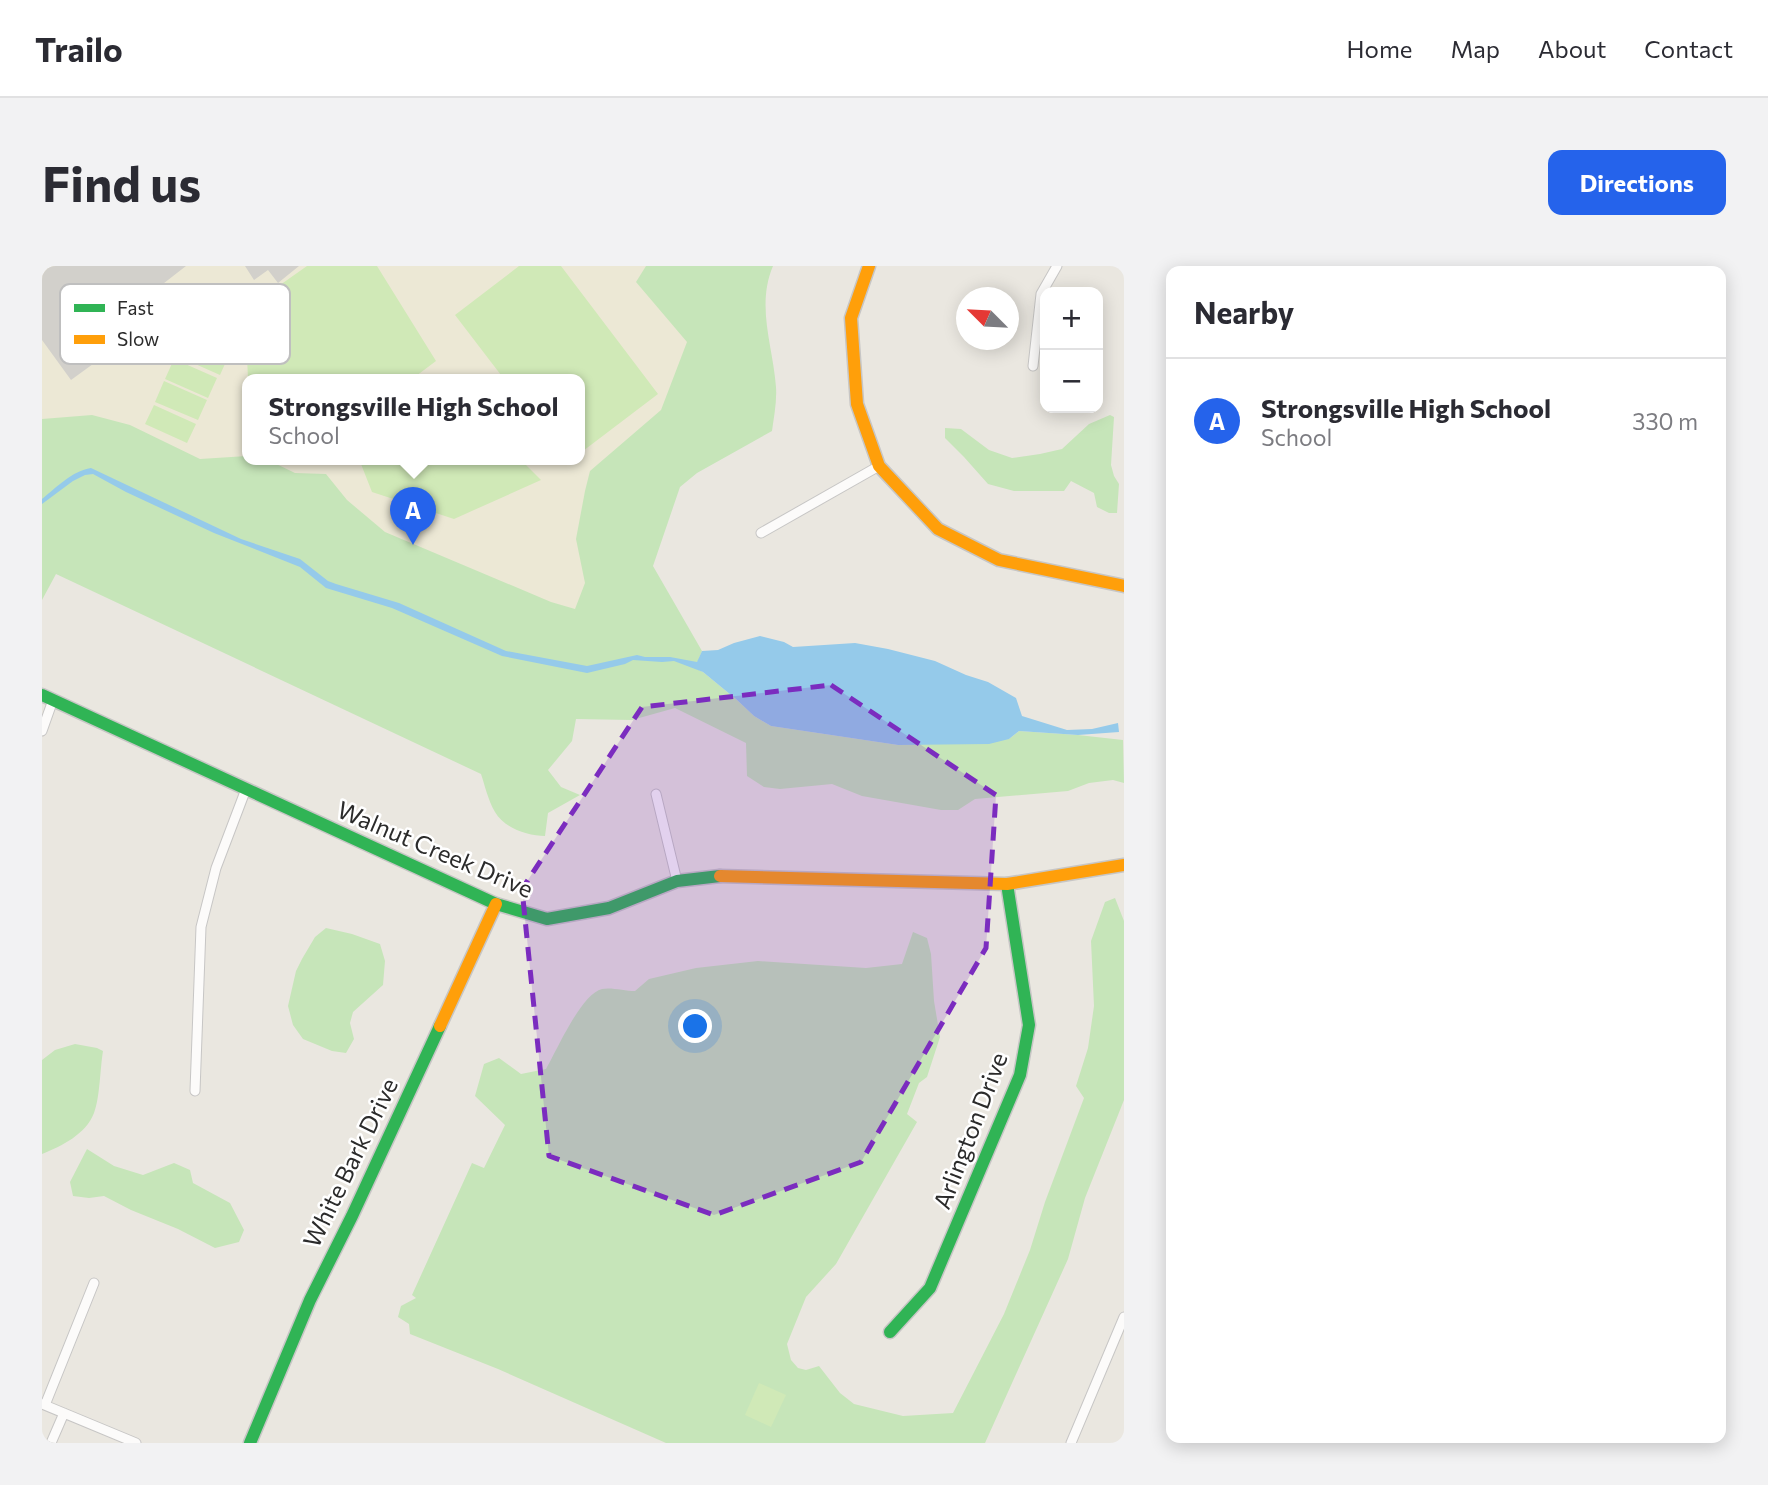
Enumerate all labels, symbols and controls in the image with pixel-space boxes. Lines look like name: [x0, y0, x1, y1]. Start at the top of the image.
text: Trailo: [35, 28, 123, 69]
text: Home: [1347, 34, 1413, 63]
text: Map: [1451, 34, 1500, 63]
text: About: [1538, 34, 1606, 63]
text: Contact: [1644, 34, 1733, 63]
button: Directions: [1548, 150, 1726, 215]
text: Find us: [42, 152, 201, 212]
legend: [60, 284, 290, 364]
north arrow: [956, 287, 1019, 350]
map controls: [1040, 287, 1103, 413]
button: +: [1040, 287, 1103, 350]
text: Nearby: [1194, 293, 1294, 330]
text: Fast: [117, 296, 154, 319]
text: Slow: [117, 327, 159, 350]
button: −: [1040, 350, 1103, 413]
popup: [242, 374, 585, 465]
text: Strongsville High School: [268, 390, 559, 421]
text: Strongsville High School: [1261, 392, 1551, 423]
text: A: [1209, 407, 1225, 435]
text: 330 m: [1632, 407, 1698, 435]
text: School: [268, 421, 340, 449]
text: School: [1261, 423, 1332, 451]
pin: A: [390, 487, 436, 545]
street label: Walnut Creek Drive: [333, 794, 538, 903]
your location: [678, 1009, 712, 1043]
street label: Arlington Drive: [926, 1048, 1013, 1213]
street label: White Bark Drive: [296, 1073, 403, 1252]

